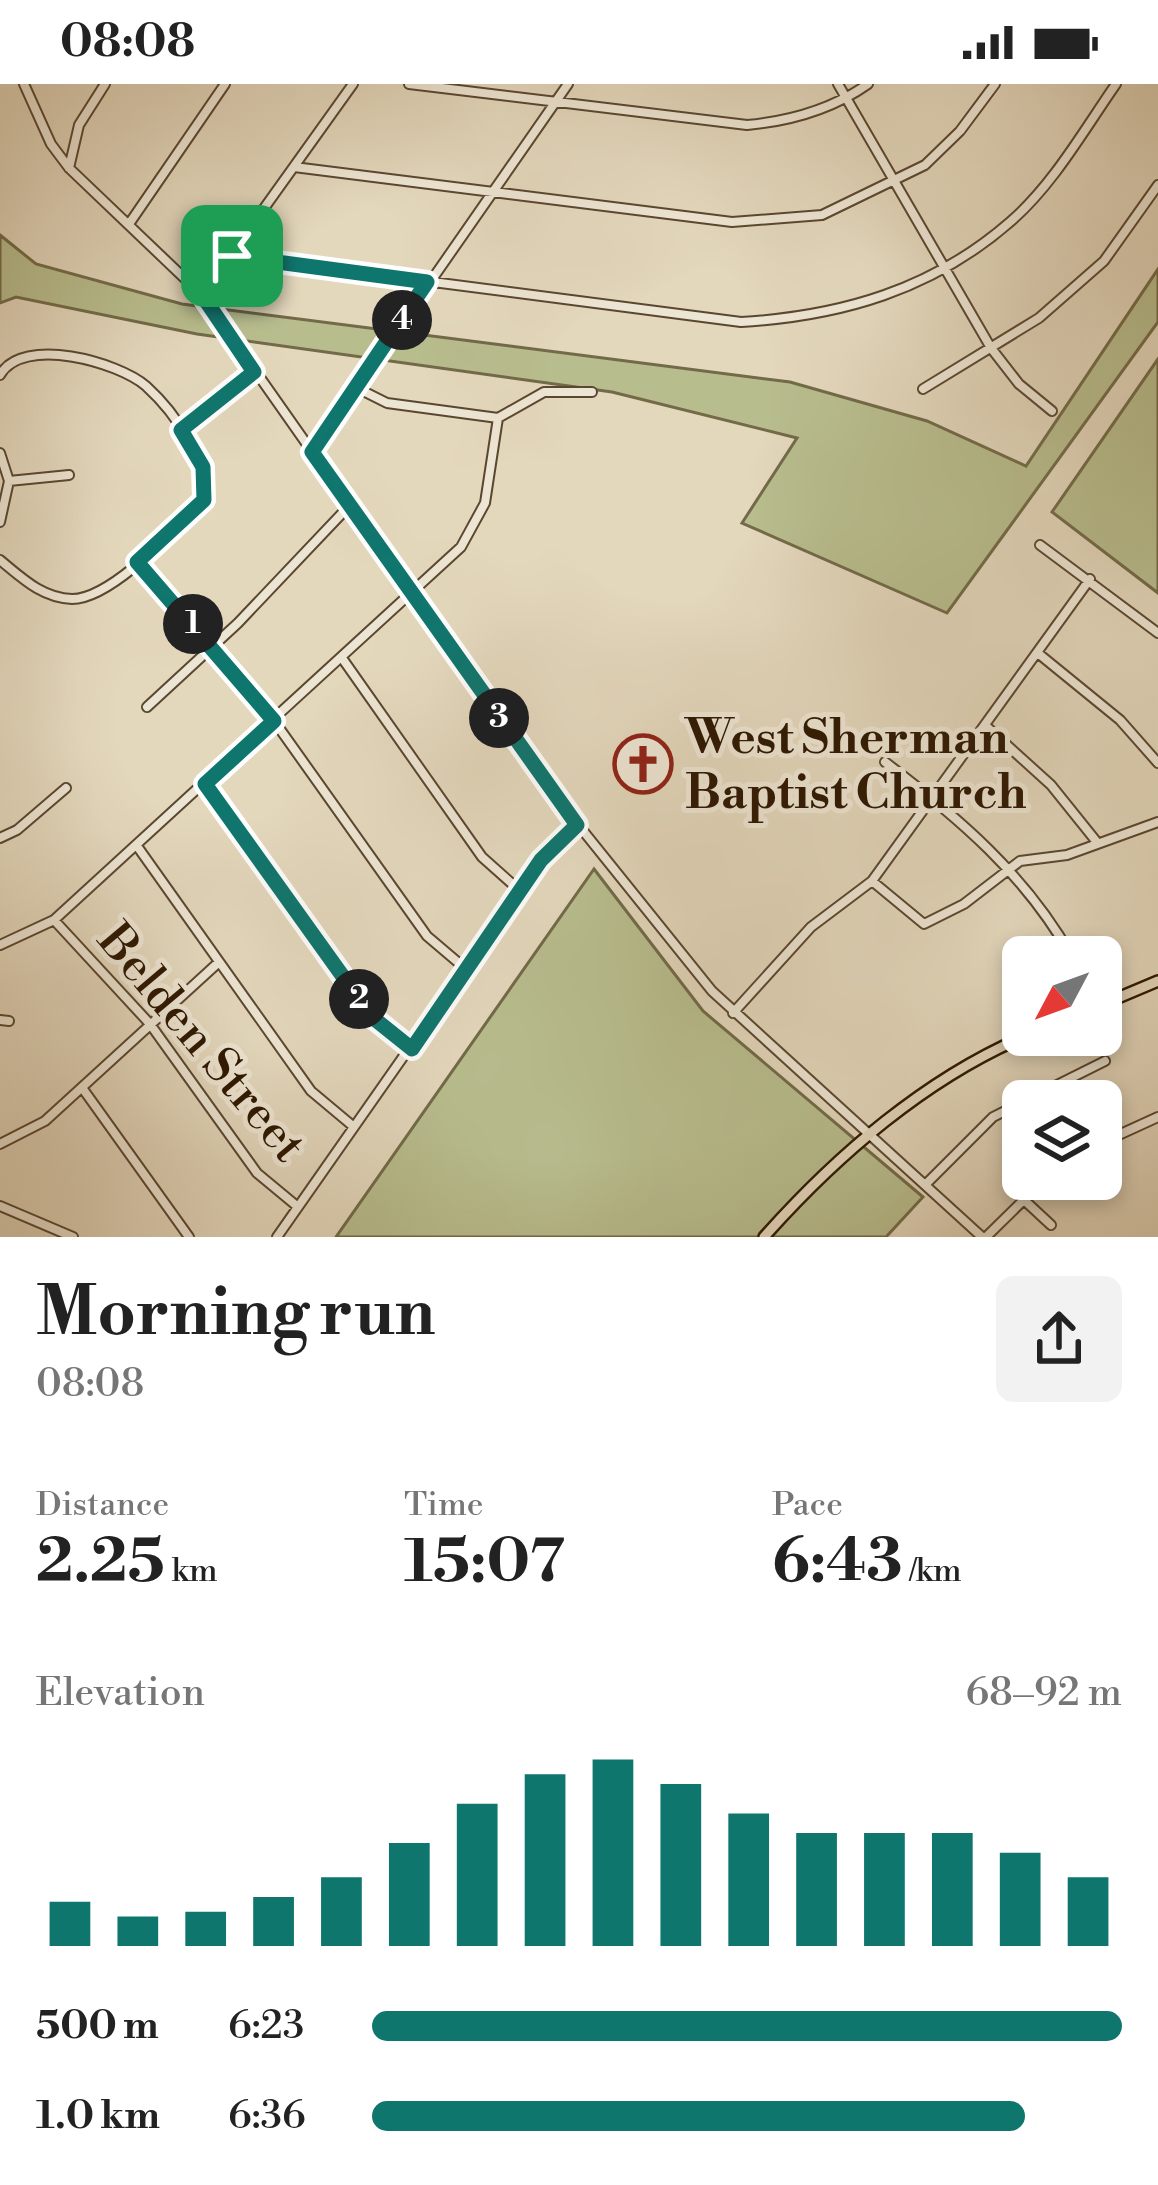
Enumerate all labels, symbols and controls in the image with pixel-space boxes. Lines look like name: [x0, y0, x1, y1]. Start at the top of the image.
text: 08:08: [60, 14, 195, 71]
pin: [181, 205, 283, 307]
icon: arrive: [199, 223, 265, 289]
pin: 4: [372, 290, 432, 350]
text: 4: [391, 299, 413, 340]
pin: 1: [163, 594, 223, 654]
text: 1: [185, 603, 201, 644]
pin: 3: [469, 688, 529, 748]
text: 3: [489, 697, 509, 738]
place label: West Sherman Baptist Church: [684, 709, 1027, 824]
church icon: West Sherman Baptist Church: [612, 733, 674, 795]
street label: Belden Street: [83, 912, 318, 1175]
north arrow: [1002, 936, 1122, 1056]
map controls: [1002, 936, 1122, 1200]
pin: 2: [329, 969, 389, 1029]
text: 2: [349, 978, 369, 1019]
button: layers: [1002, 1080, 1122, 1200]
text: Morning run: [36, 1273, 435, 1356]
button: share: [996, 1276, 1122, 1402]
text: 08:08: [36, 1360, 144, 1409]
text: Distance: [36, 1485, 169, 1526]
text: Time: [404, 1485, 483, 1526]
text: Pace: [772, 1485, 843, 1526]
text: 2.25: [36, 1526, 165, 1601]
text: 15:07: [404, 1526, 565, 1601]
text: 6:43: [772, 1526, 903, 1601]
text: km: [165, 1551, 218, 1592]
text: /km: [903, 1551, 962, 1592]
text: Elevation: [36, 1669, 205, 1718]
text: 68–92 m: [965, 1669, 1122, 1718]
text: 500 m: [36, 2002, 159, 2051]
text: 6:23: [228, 2002, 304, 2051]
text: 1.0 km: [36, 2092, 160, 2141]
text: 6:36: [228, 2092, 306, 2141]

